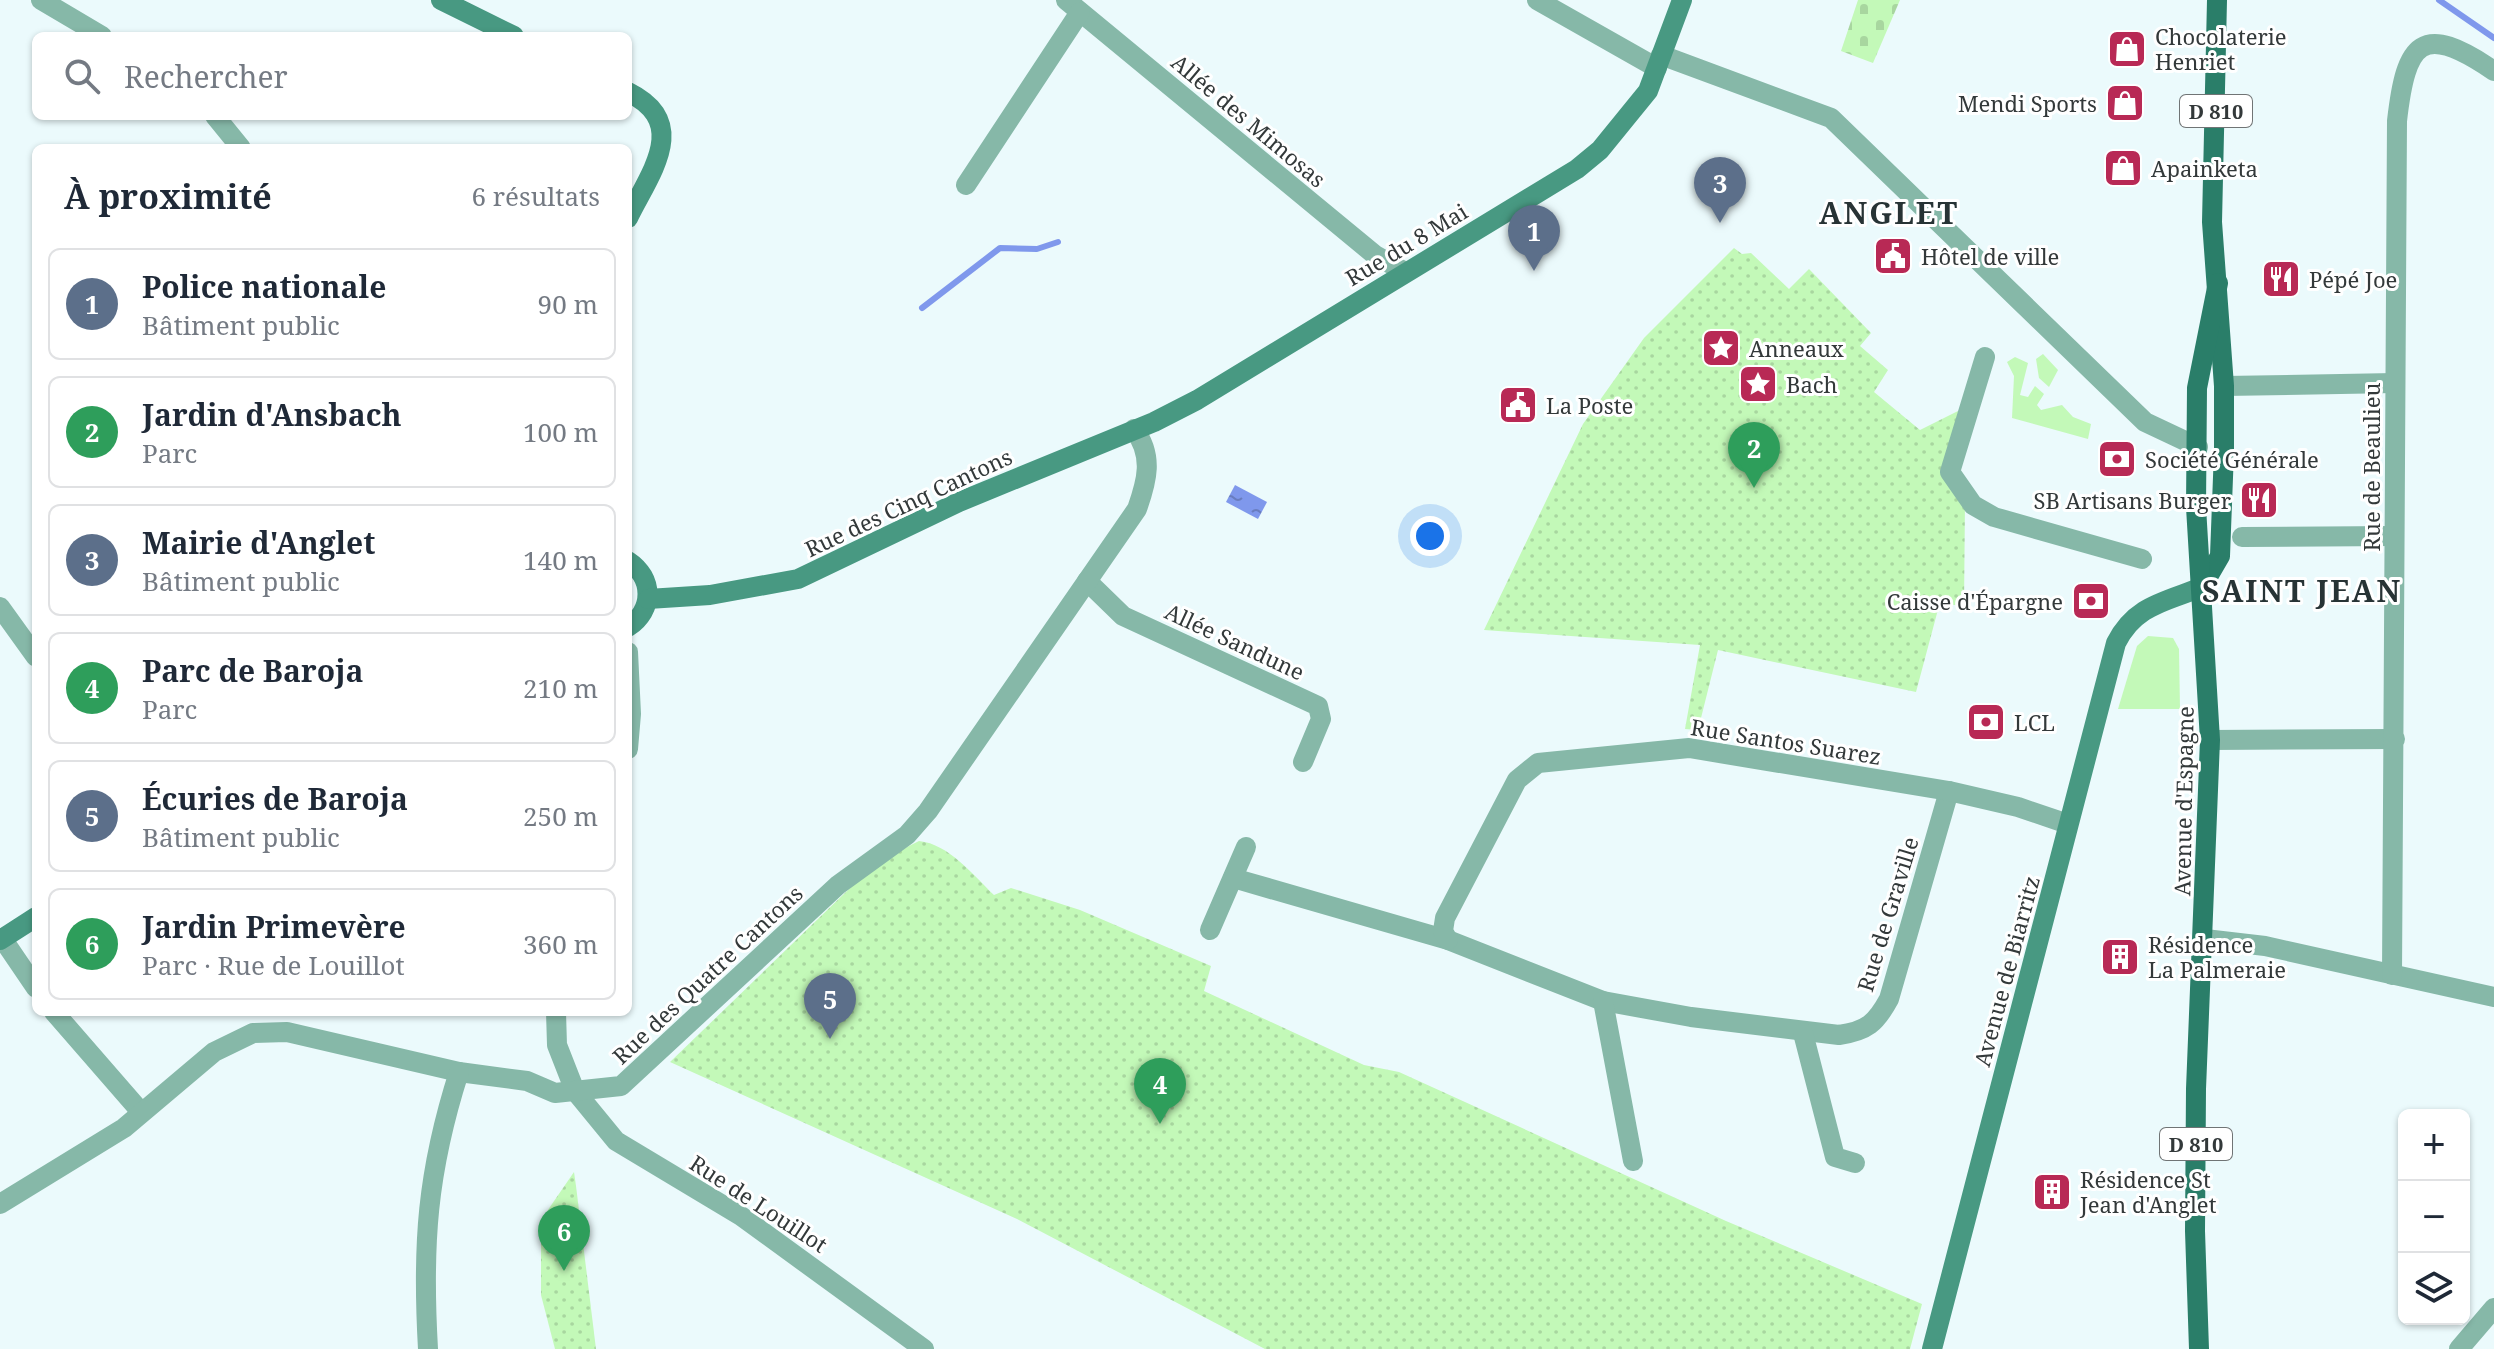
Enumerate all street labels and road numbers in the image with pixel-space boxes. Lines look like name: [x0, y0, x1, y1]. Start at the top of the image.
street label: Allée des Mimosas: [1166, 47, 1332, 193]
road number: D 810: [2180, 95, 2252, 127]
street label: Rue du 8 Mai: [1339, 196, 1473, 292]
street label: Rue de Beaulieu: [2356, 382, 2386, 552]
street label: Rue des Cinq Cantons: [800, 441, 1016, 563]
street label: Allée Sandune: [1161, 596, 1309, 686]
street label: Avenue d'Espagne: [2166, 706, 2200, 896]
street label: Rue Santos Suarez: [1689, 711, 1883, 771]
street label: Rue de Graville: [1849, 833, 1925, 995]
street label: Avenue de Biarritz: [1966, 872, 2046, 1070]
street label: Rue des Quatre Cantons: [605, 878, 809, 1070]
road number: D 810: [2160, 1128, 2232, 1160]
street label: Rue de Louillot: [684, 1147, 834, 1259]

